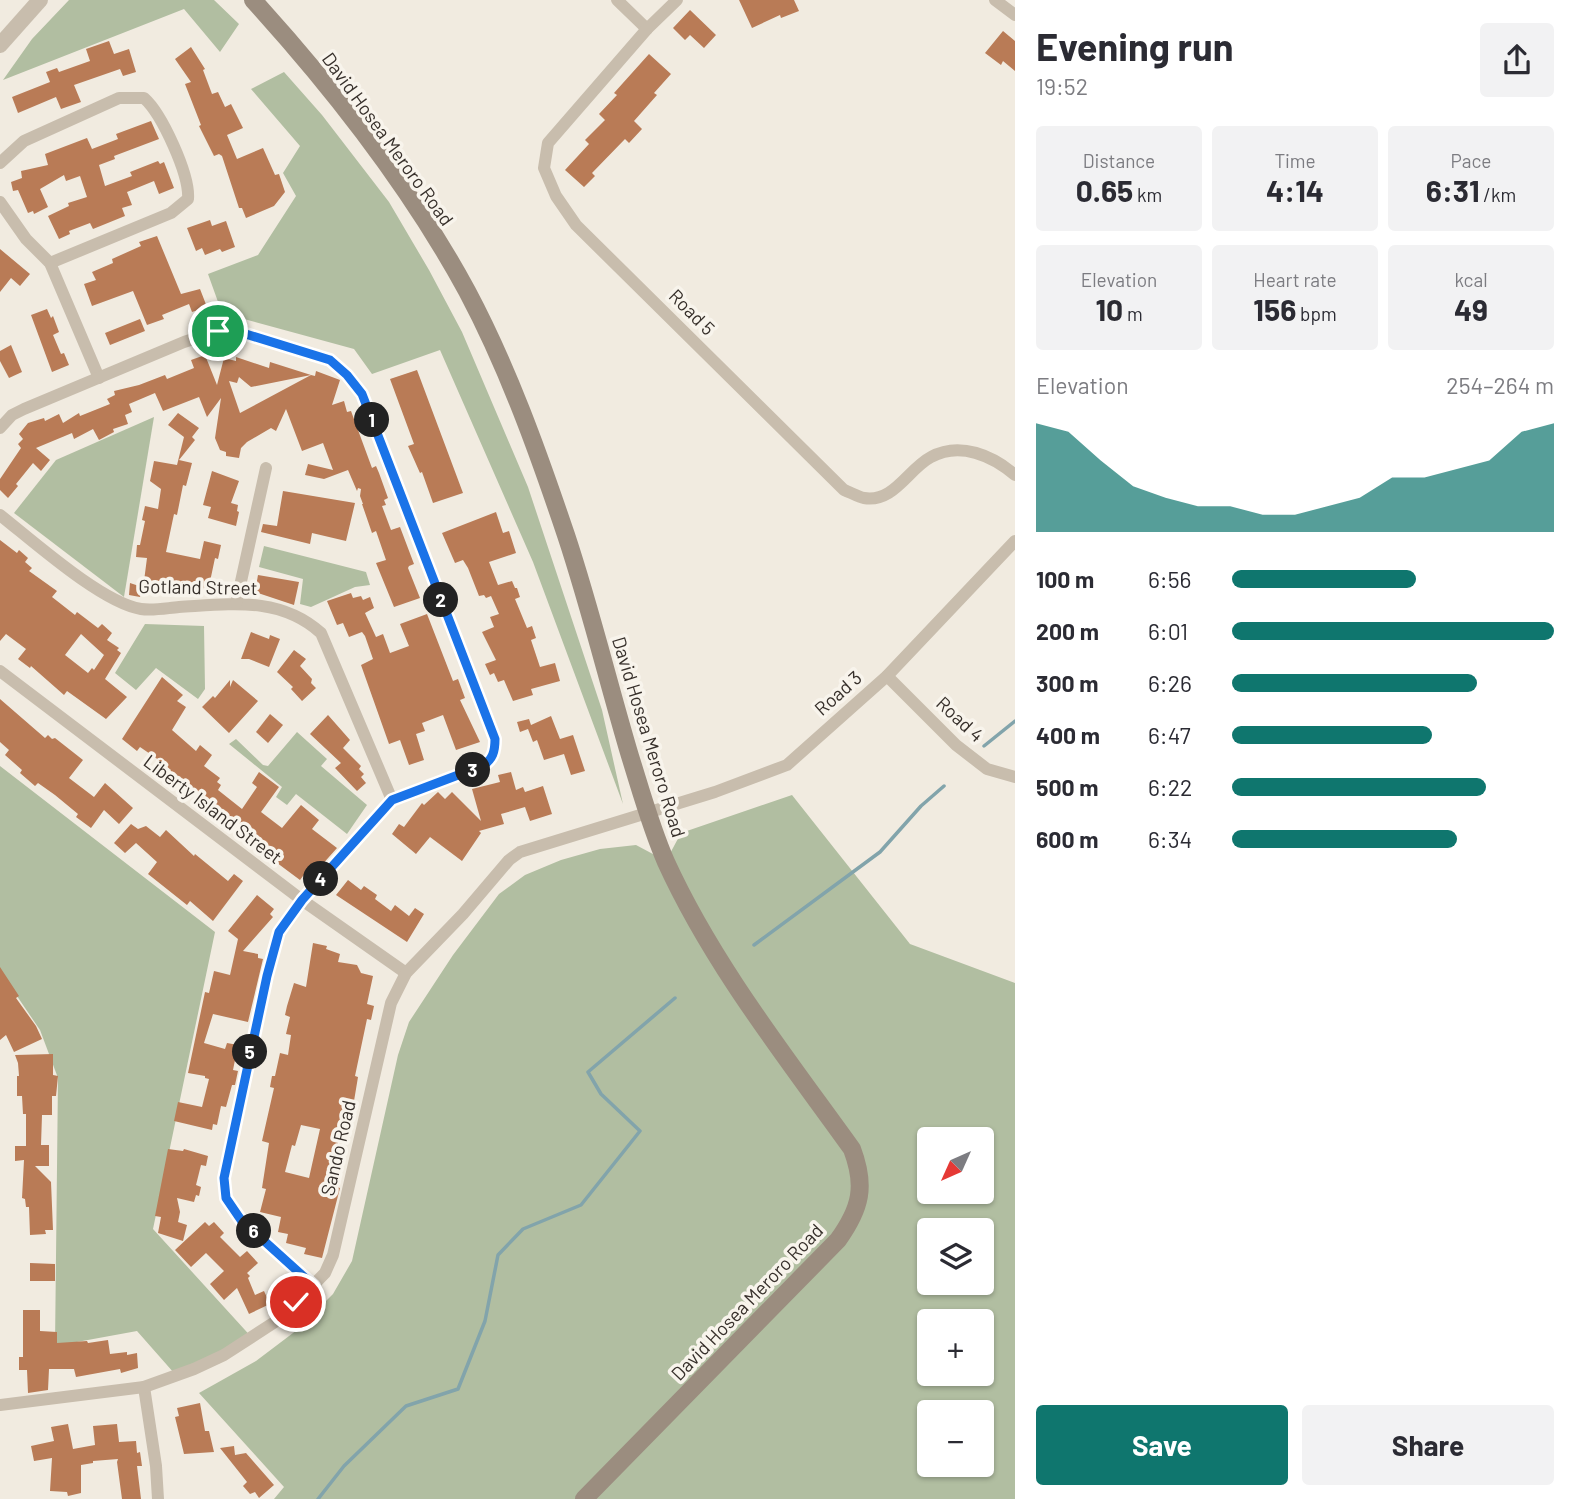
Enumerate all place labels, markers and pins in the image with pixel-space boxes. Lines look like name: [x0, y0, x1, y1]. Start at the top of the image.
pin: [188, 301, 248, 361]
pin: 1: [354, 402, 390, 438]
pin: 2: [424, 582, 458, 618]
pin: 3: [456, 752, 490, 788]
pin: 4: [304, 862, 338, 896]
pin: 5: [232, 1034, 268, 1070]
pin: 6: [236, 1214, 272, 1248]
pin: [266, 1272, 326, 1332]

